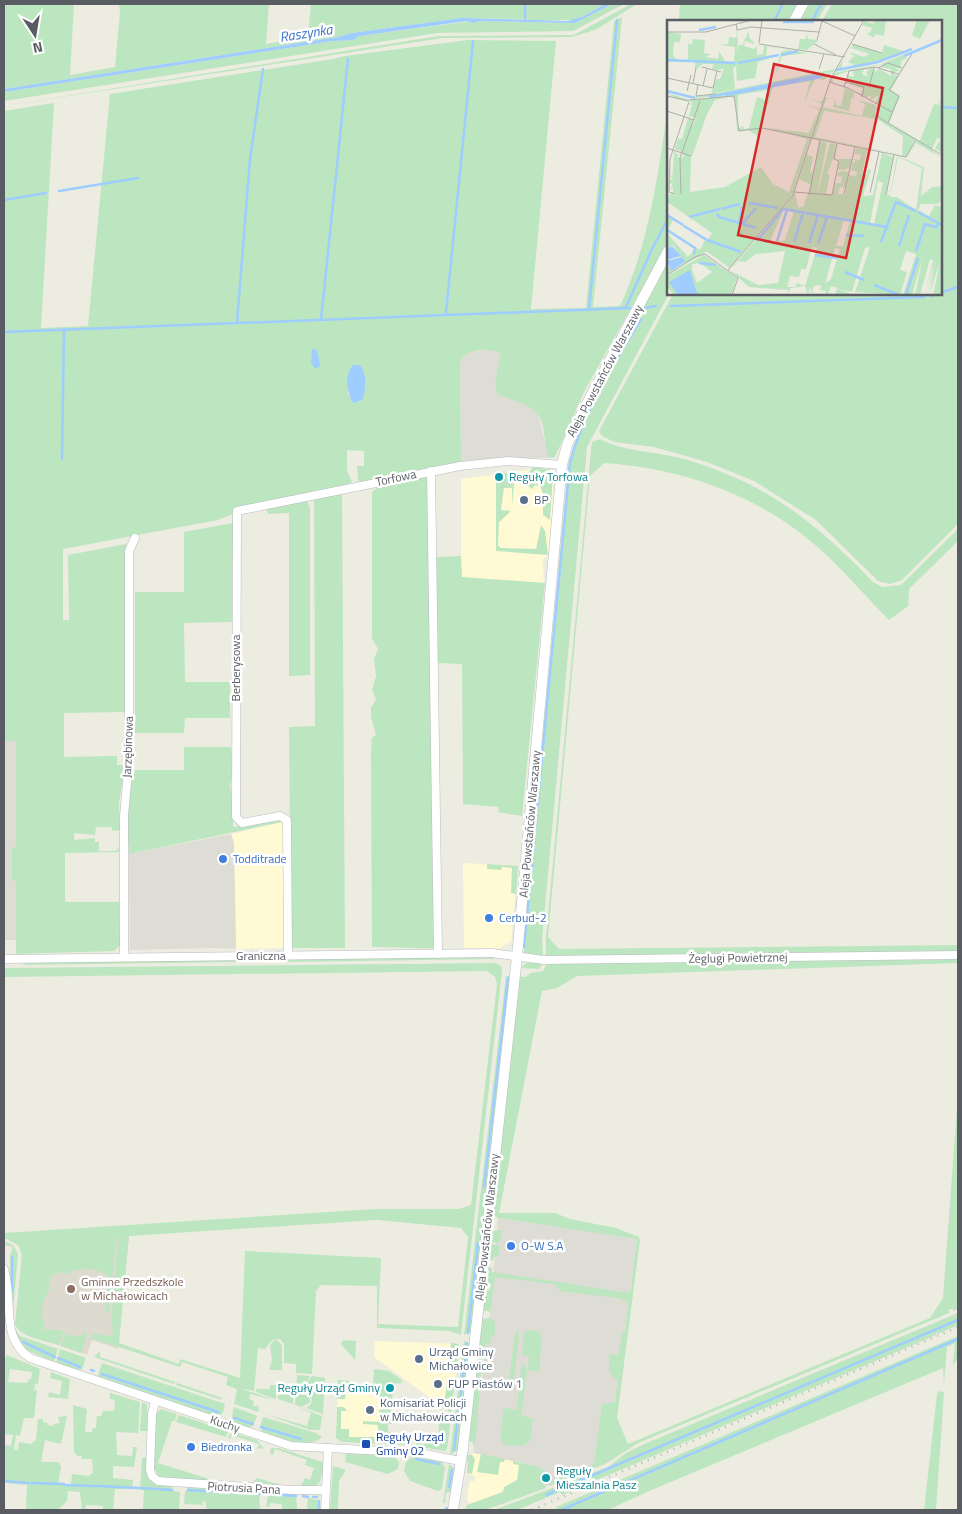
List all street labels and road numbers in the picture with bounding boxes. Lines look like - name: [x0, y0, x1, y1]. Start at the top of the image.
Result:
- street label: Aleja Powstańców Warszawy: [561, 301, 648, 440]
- street label: Torfowa: [374, 464, 418, 491]
- street label: Berberysowa: [226, 635, 245, 701]
- street label: Jarzębinowa: [117, 716, 138, 778]
- street label: Aleja Powstańców Warszawy: [514, 749, 545, 898]
- street label: Graniczna: [236, 946, 286, 965]
- street label: Żeglugi Powietrznej: [688, 947, 788, 968]
- street label: Aleja Powstańców Warszawy: [469, 1152, 504, 1301]
- street label: Kuchy: [208, 1410, 243, 1437]
- street label: Piotrusia Pana: [207, 1476, 281, 1499]

